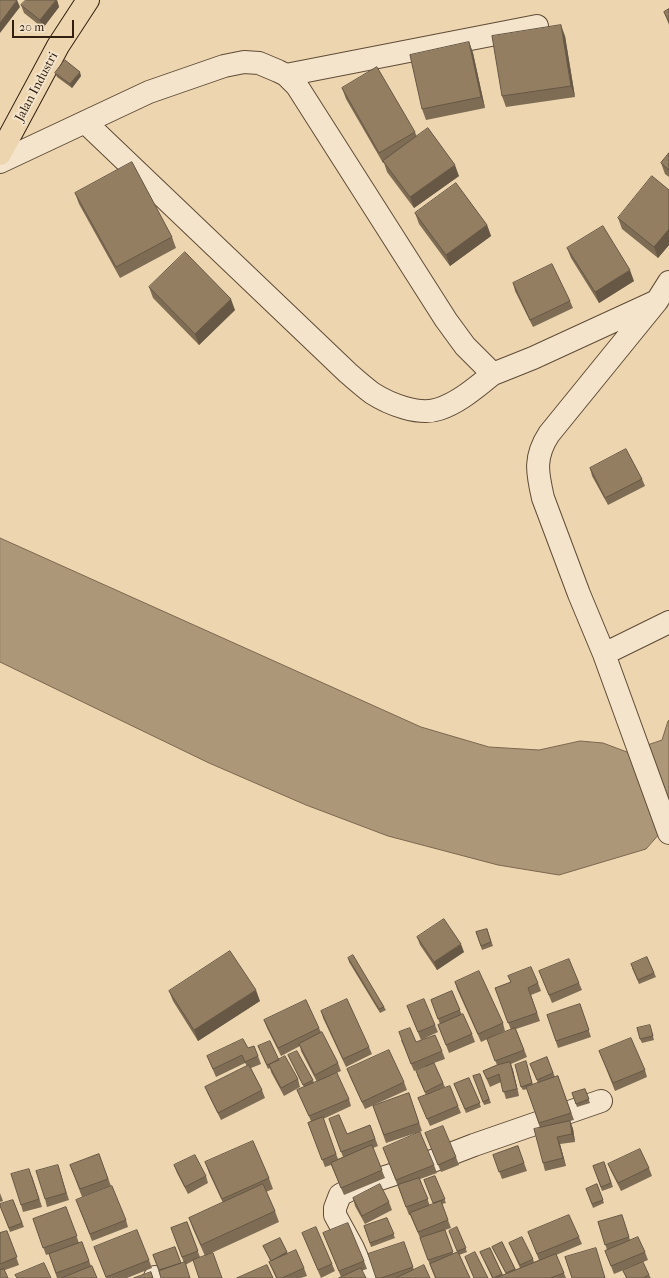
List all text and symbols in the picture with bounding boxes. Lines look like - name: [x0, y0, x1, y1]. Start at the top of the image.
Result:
- scale bar: [14, 12, 76, 38]
- text: 20 m: [19, 20, 44, 34]
- street label: Jalan Industri: [12, 50, 62, 124]

